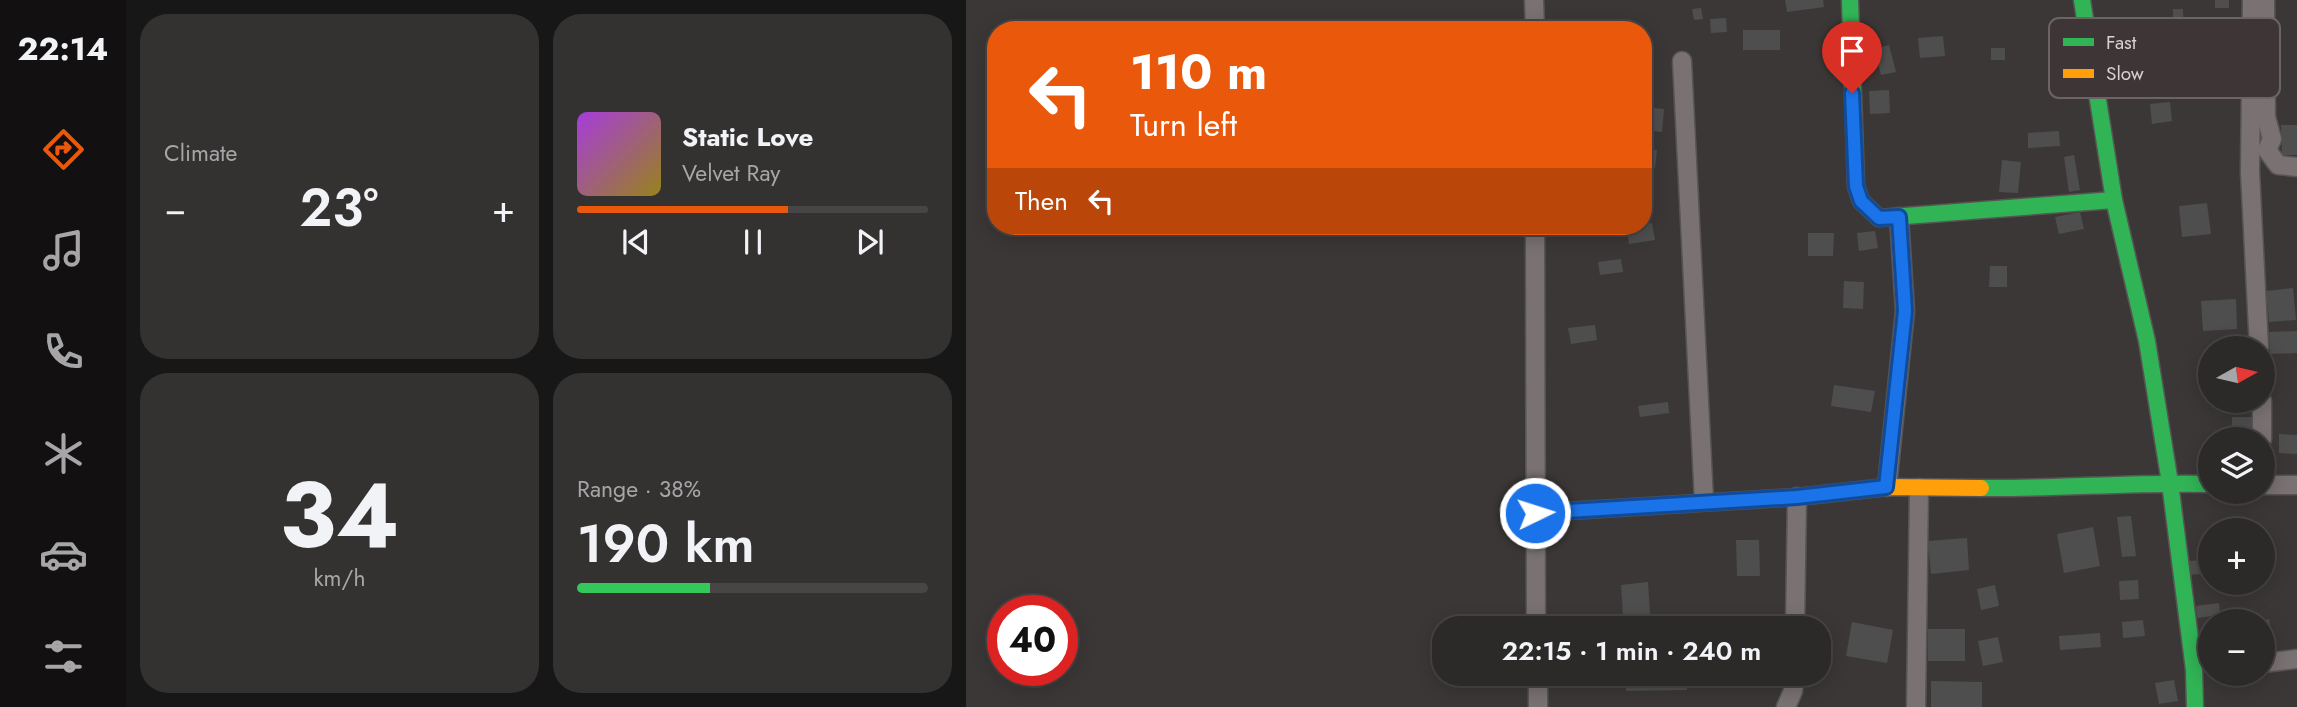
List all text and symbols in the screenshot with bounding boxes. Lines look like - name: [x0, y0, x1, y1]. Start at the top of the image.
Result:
- legend: [2049, 18, 2280, 98]
- pin: [1822, 21, 1882, 93]
- text: 22:14: [18, 26, 108, 72]
- text: Fast: [2106, 29, 2137, 56]
- icon: arrive: [1833, 32, 1871, 70]
- text: 110 m: [1130, 37, 1267, 107]
- icon: left: [1015, 49, 1106, 140]
- text: Slow: [2106, 60, 2144, 87]
- text: Turn left: [1130, 102, 1237, 148]
- text: Static Love: [682, 118, 814, 156]
- icon: directions: [39, 125, 88, 174]
- text: Climate: [164, 136, 237, 170]
- text: Velvet Ray: [682, 156, 780, 190]
- text: 23°: [300, 170, 378, 246]
- text: −: [164, 181, 186, 236]
- text: +: [492, 181, 515, 236]
- text: Then: [1015, 182, 1068, 220]
- icon: left: [1082, 182, 1120, 220]
- icon: previous: [617, 223, 655, 261]
- icon: pause: [734, 223, 772, 261]
- icon: next: [851, 223, 889, 261]
- icon: music: [39, 226, 88, 275]
- icon: phone: [39, 327, 88, 376]
- north arrow: [2198, 336, 2275, 413]
- map controls: [2198, 336, 2275, 686]
- button: layers: [2198, 427, 2275, 504]
- icon: climate: [39, 429, 88, 478]
- text: 34: [279, 450, 400, 581]
- text: Range · 38%: [577, 472, 701, 506]
- position arrow: [1498, 476, 1572, 550]
- text: 190 km: [577, 506, 755, 582]
- button: +: [2198, 518, 2275, 595]
- icon: car: [39, 530, 88, 579]
- text: km/h: [314, 561, 365, 595]
- speed limit sign: 40: [987, 595, 1078, 686]
- button: −: [2198, 609, 2275, 686]
- icon: filters: [39, 632, 88, 681]
- text: 22:15 · 1 min · 240 m: [1502, 632, 1761, 670]

